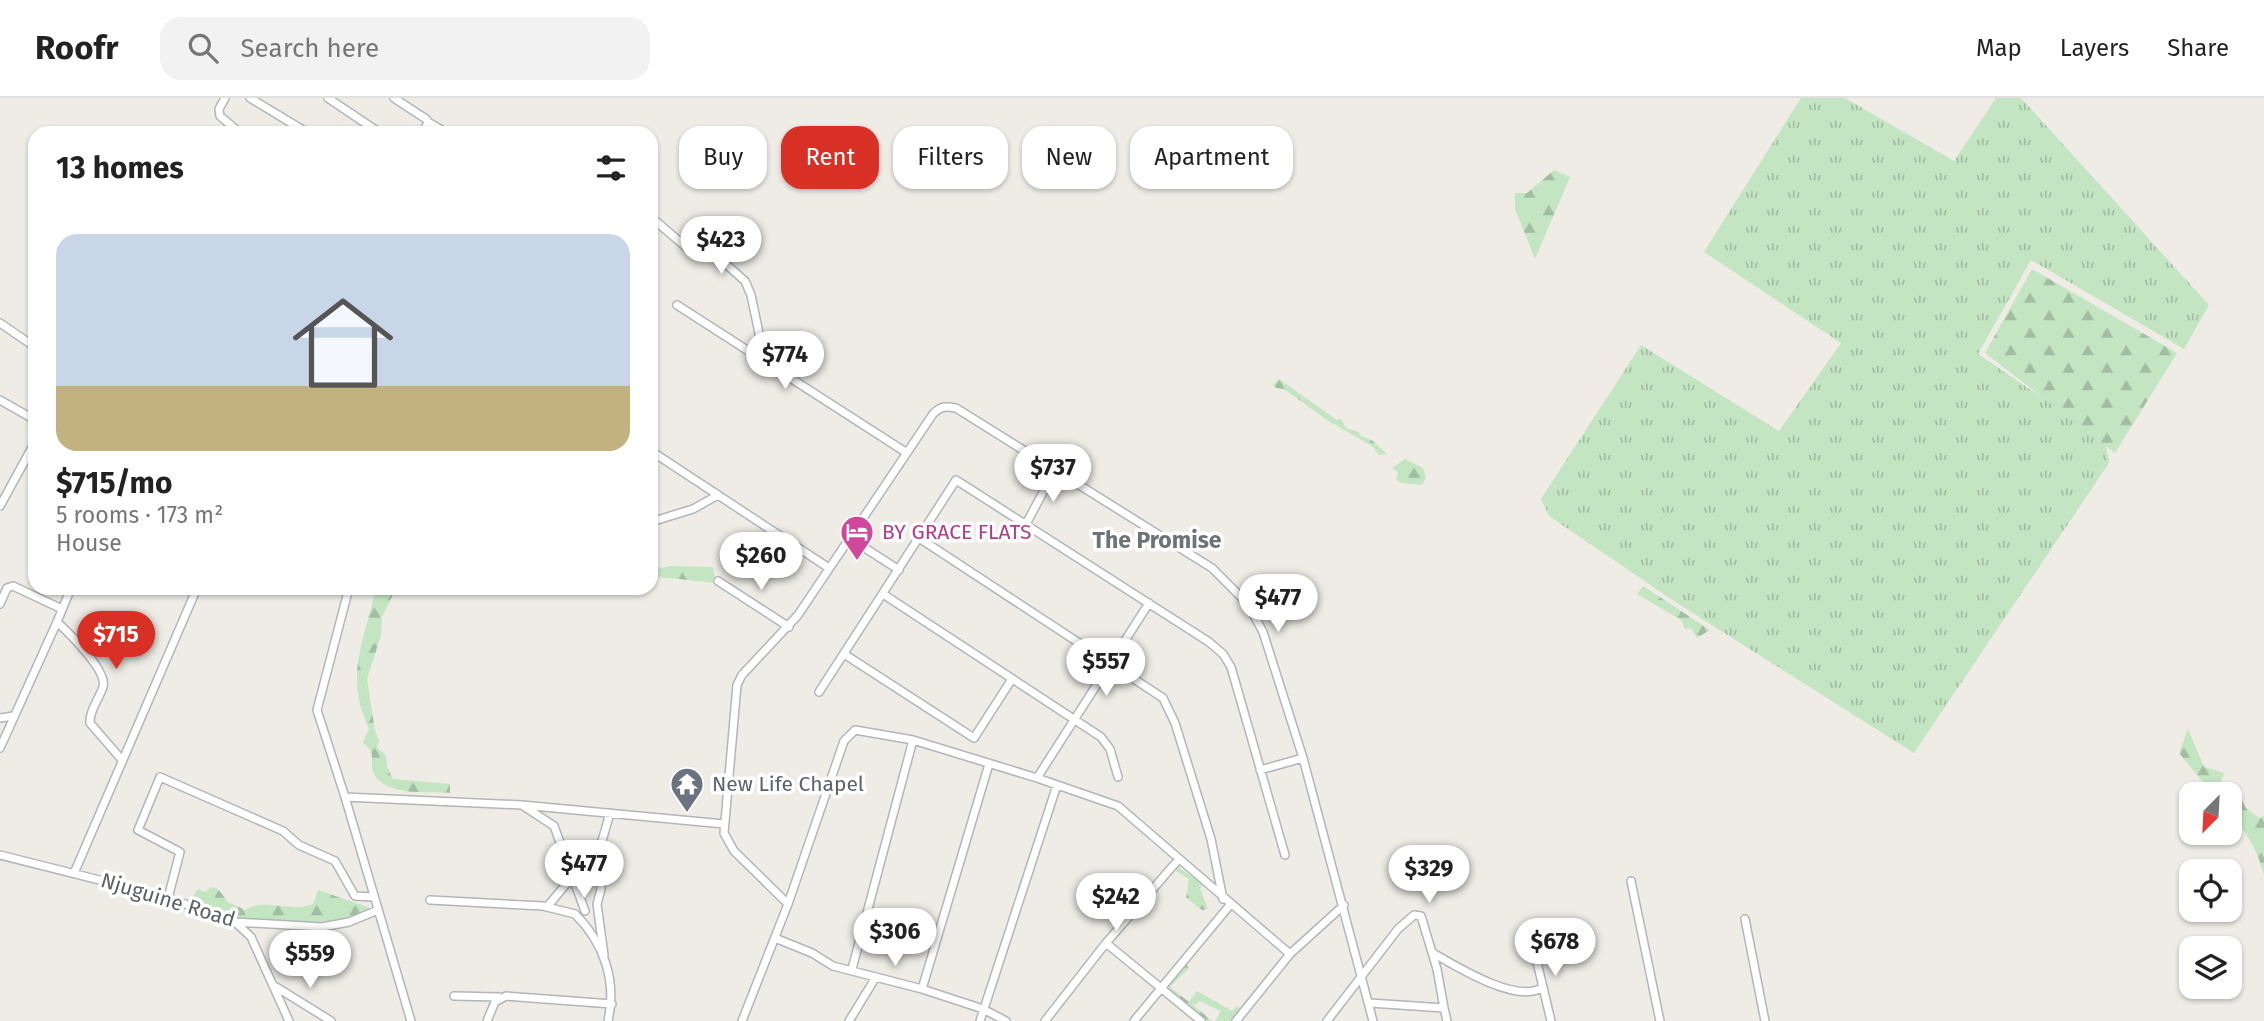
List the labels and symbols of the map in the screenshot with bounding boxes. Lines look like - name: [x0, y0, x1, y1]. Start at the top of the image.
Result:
- pin: $423: [680, 216, 762, 276]
- pin: $774: [744, 331, 826, 391]
- pin: $737: [1012, 444, 1094, 504]
- hotel icon: BY GRACE FLATS: [838, 513, 876, 562]
- place label: BY GRACE FLATS: [882, 519, 1031, 545]
- district label: The Promise: [1093, 526, 1222, 554]
- pin: $260: [720, 532, 802, 592]
- pin: $477: [1237, 574, 1319, 634]
- pin: $715: [75, 612, 157, 671]
- pin: $557: [1065, 638, 1147, 698]
- temple icon: New Life Chapel: [668, 765, 706, 814]
- place label: New Life Chapel: [712, 771, 864, 797]
- north arrow: [2179, 782, 2242, 845]
- pin: $477: [543, 840, 625, 900]
- pin: $329: [1388, 846, 1470, 905]
- street label: Njuguine Road: [98, 867, 238, 933]
- pin: $242: [1075, 874, 1157, 933]
- pin: $306: [854, 908, 936, 968]
- pin: $678: [1514, 918, 1596, 978]
- pin: $559: [269, 930, 351, 990]

